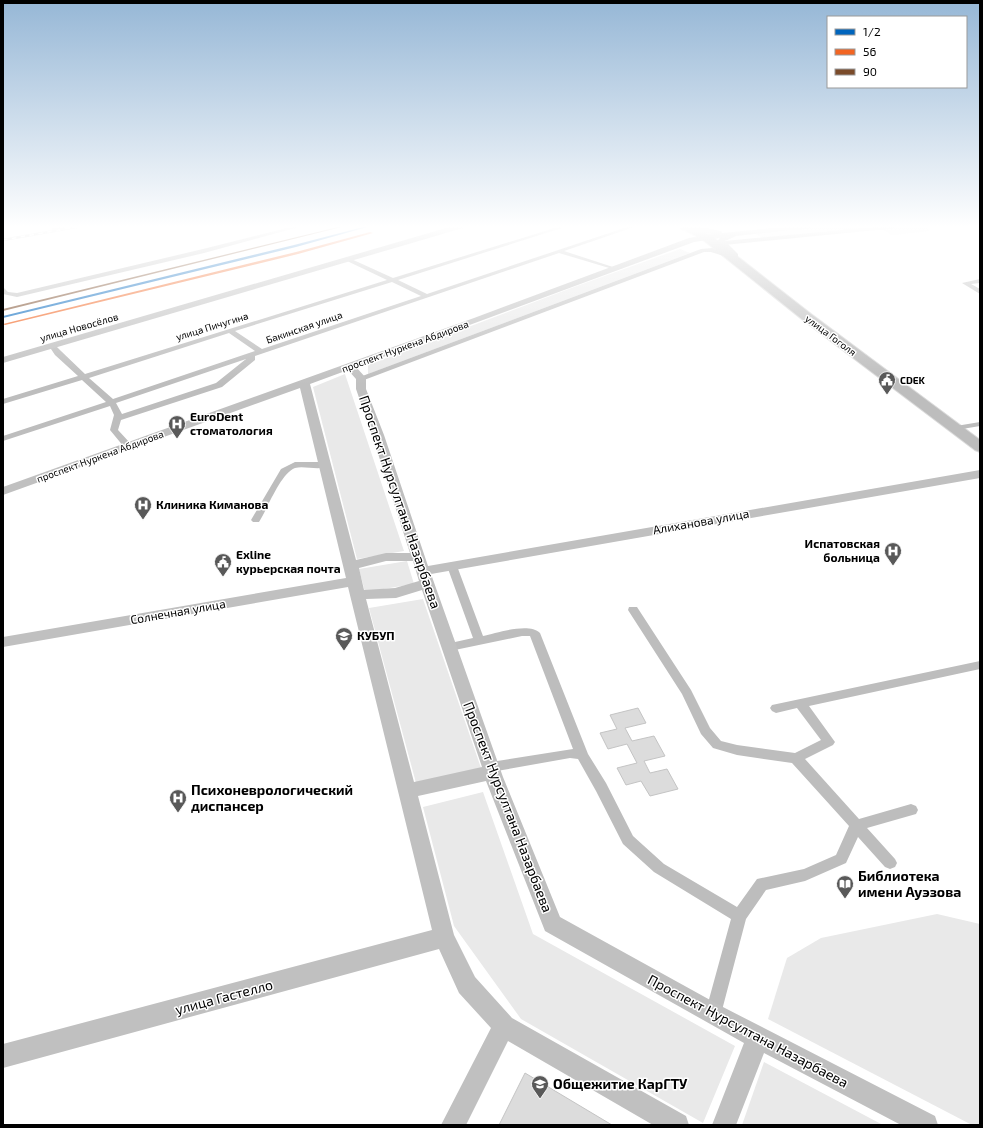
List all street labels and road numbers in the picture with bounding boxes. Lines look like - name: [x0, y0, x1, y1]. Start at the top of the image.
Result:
- street label: Бакинская улица: [264, 308, 344, 347]
- street label: улица Пичугина: [174, 309, 250, 344]
- street label: улица Новосёлов: [38, 310, 120, 345]
- street label: улица Гоголя: [803, 312, 859, 359]
- street label: проспект Нуркена Абдирова: [340, 317, 470, 376]
- street label: Проспект Нурсултана Назарбаева: [356, 393, 445, 611]
- street label: проспект Нуркена Абдирова: [35, 427, 165, 486]
- street label: Алиханова улица: [652, 506, 750, 537]
- street label: Солнечная улица: [129, 596, 227, 627]
- street label: Проспект Нурсултана Назарбаева: [460, 699, 557, 915]
- street label: Проспект Нурсултана Назарбаева: [645, 970, 851, 1091]
- street label: улица Гастелло: [173, 975, 275, 1018]

